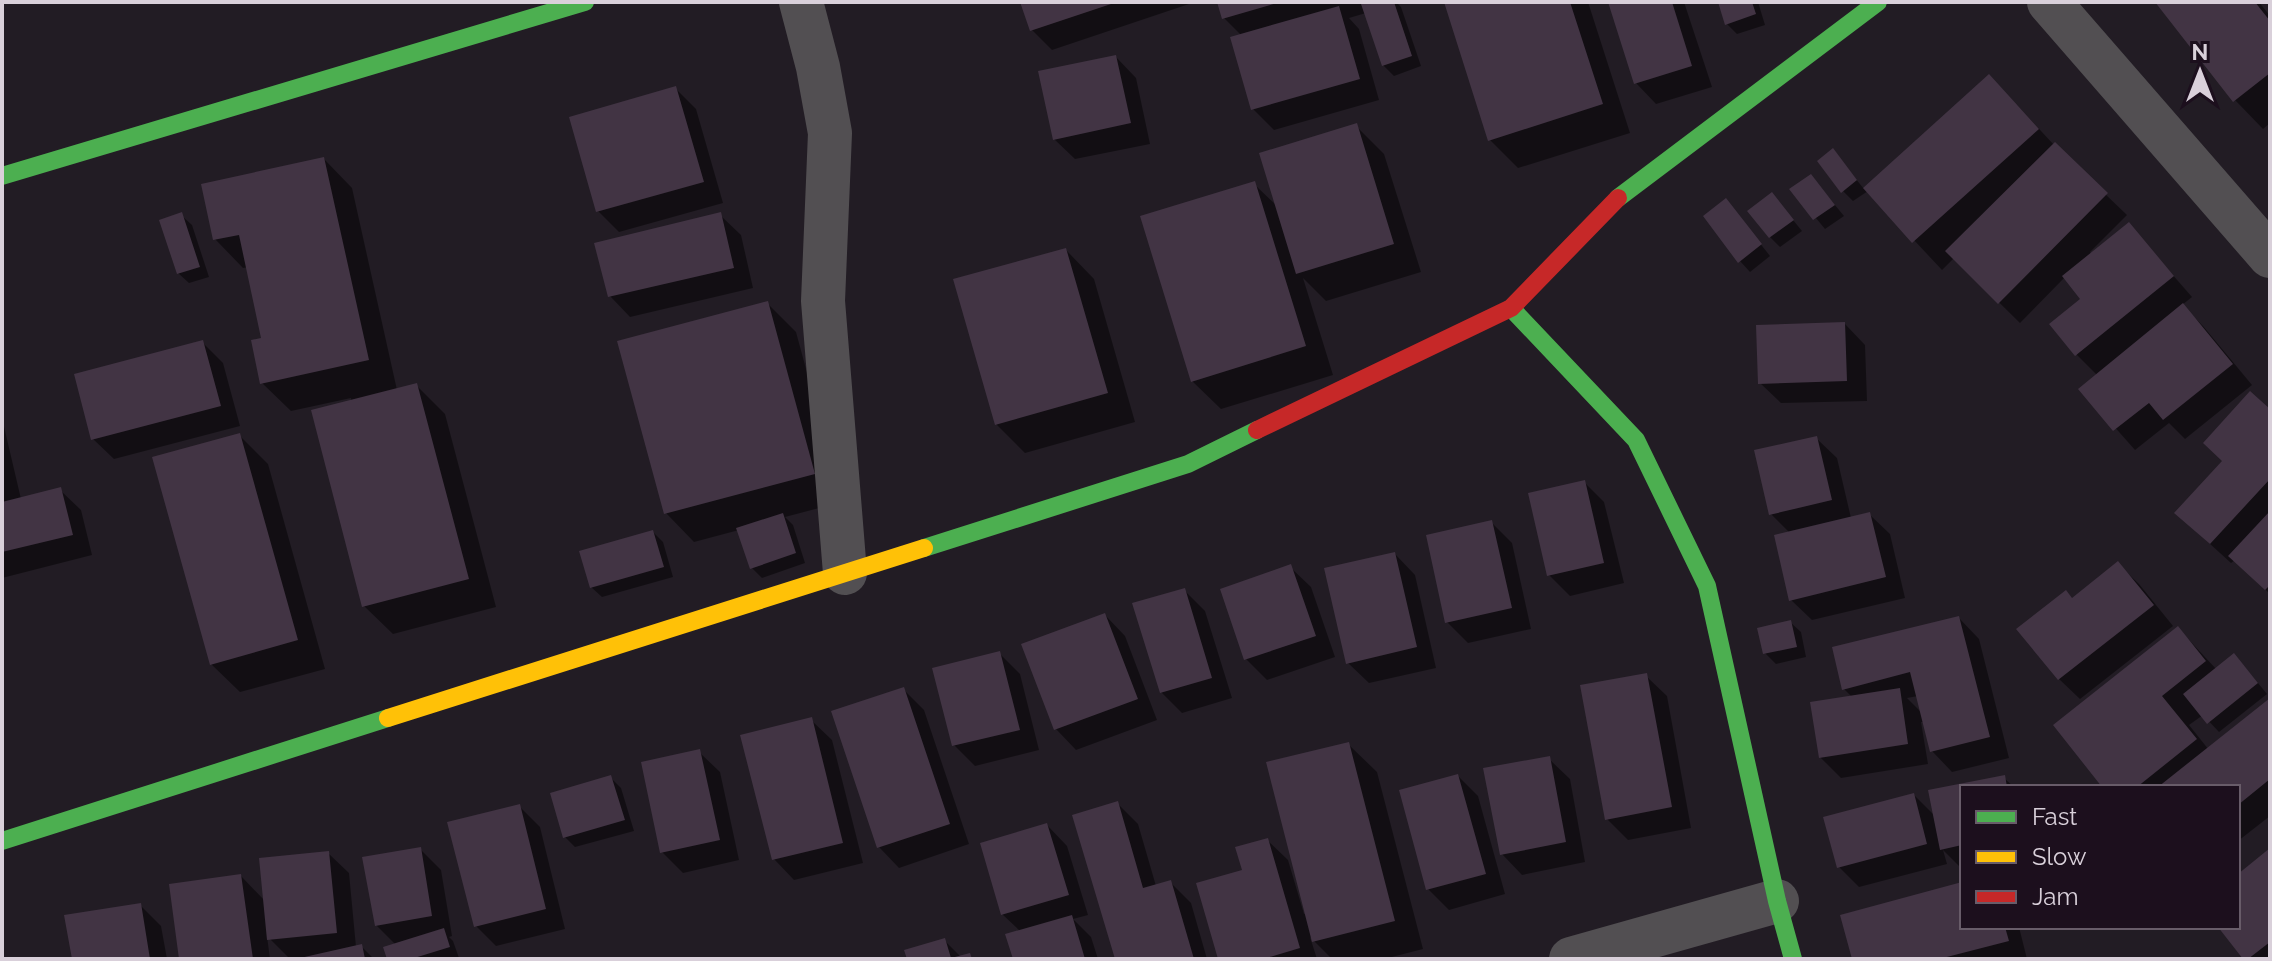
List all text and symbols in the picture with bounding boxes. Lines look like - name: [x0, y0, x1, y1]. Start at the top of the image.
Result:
- north arrow: [2160, 32, 2240, 112]
- text: N: [2192, 39, 2208, 65]
- legend: [1960, 785, 2240, 929]
- text: Fast: [2032, 802, 2077, 831]
- text: Slow: [2032, 842, 2087, 871]
- text: Jam: [2032, 882, 2078, 911]

